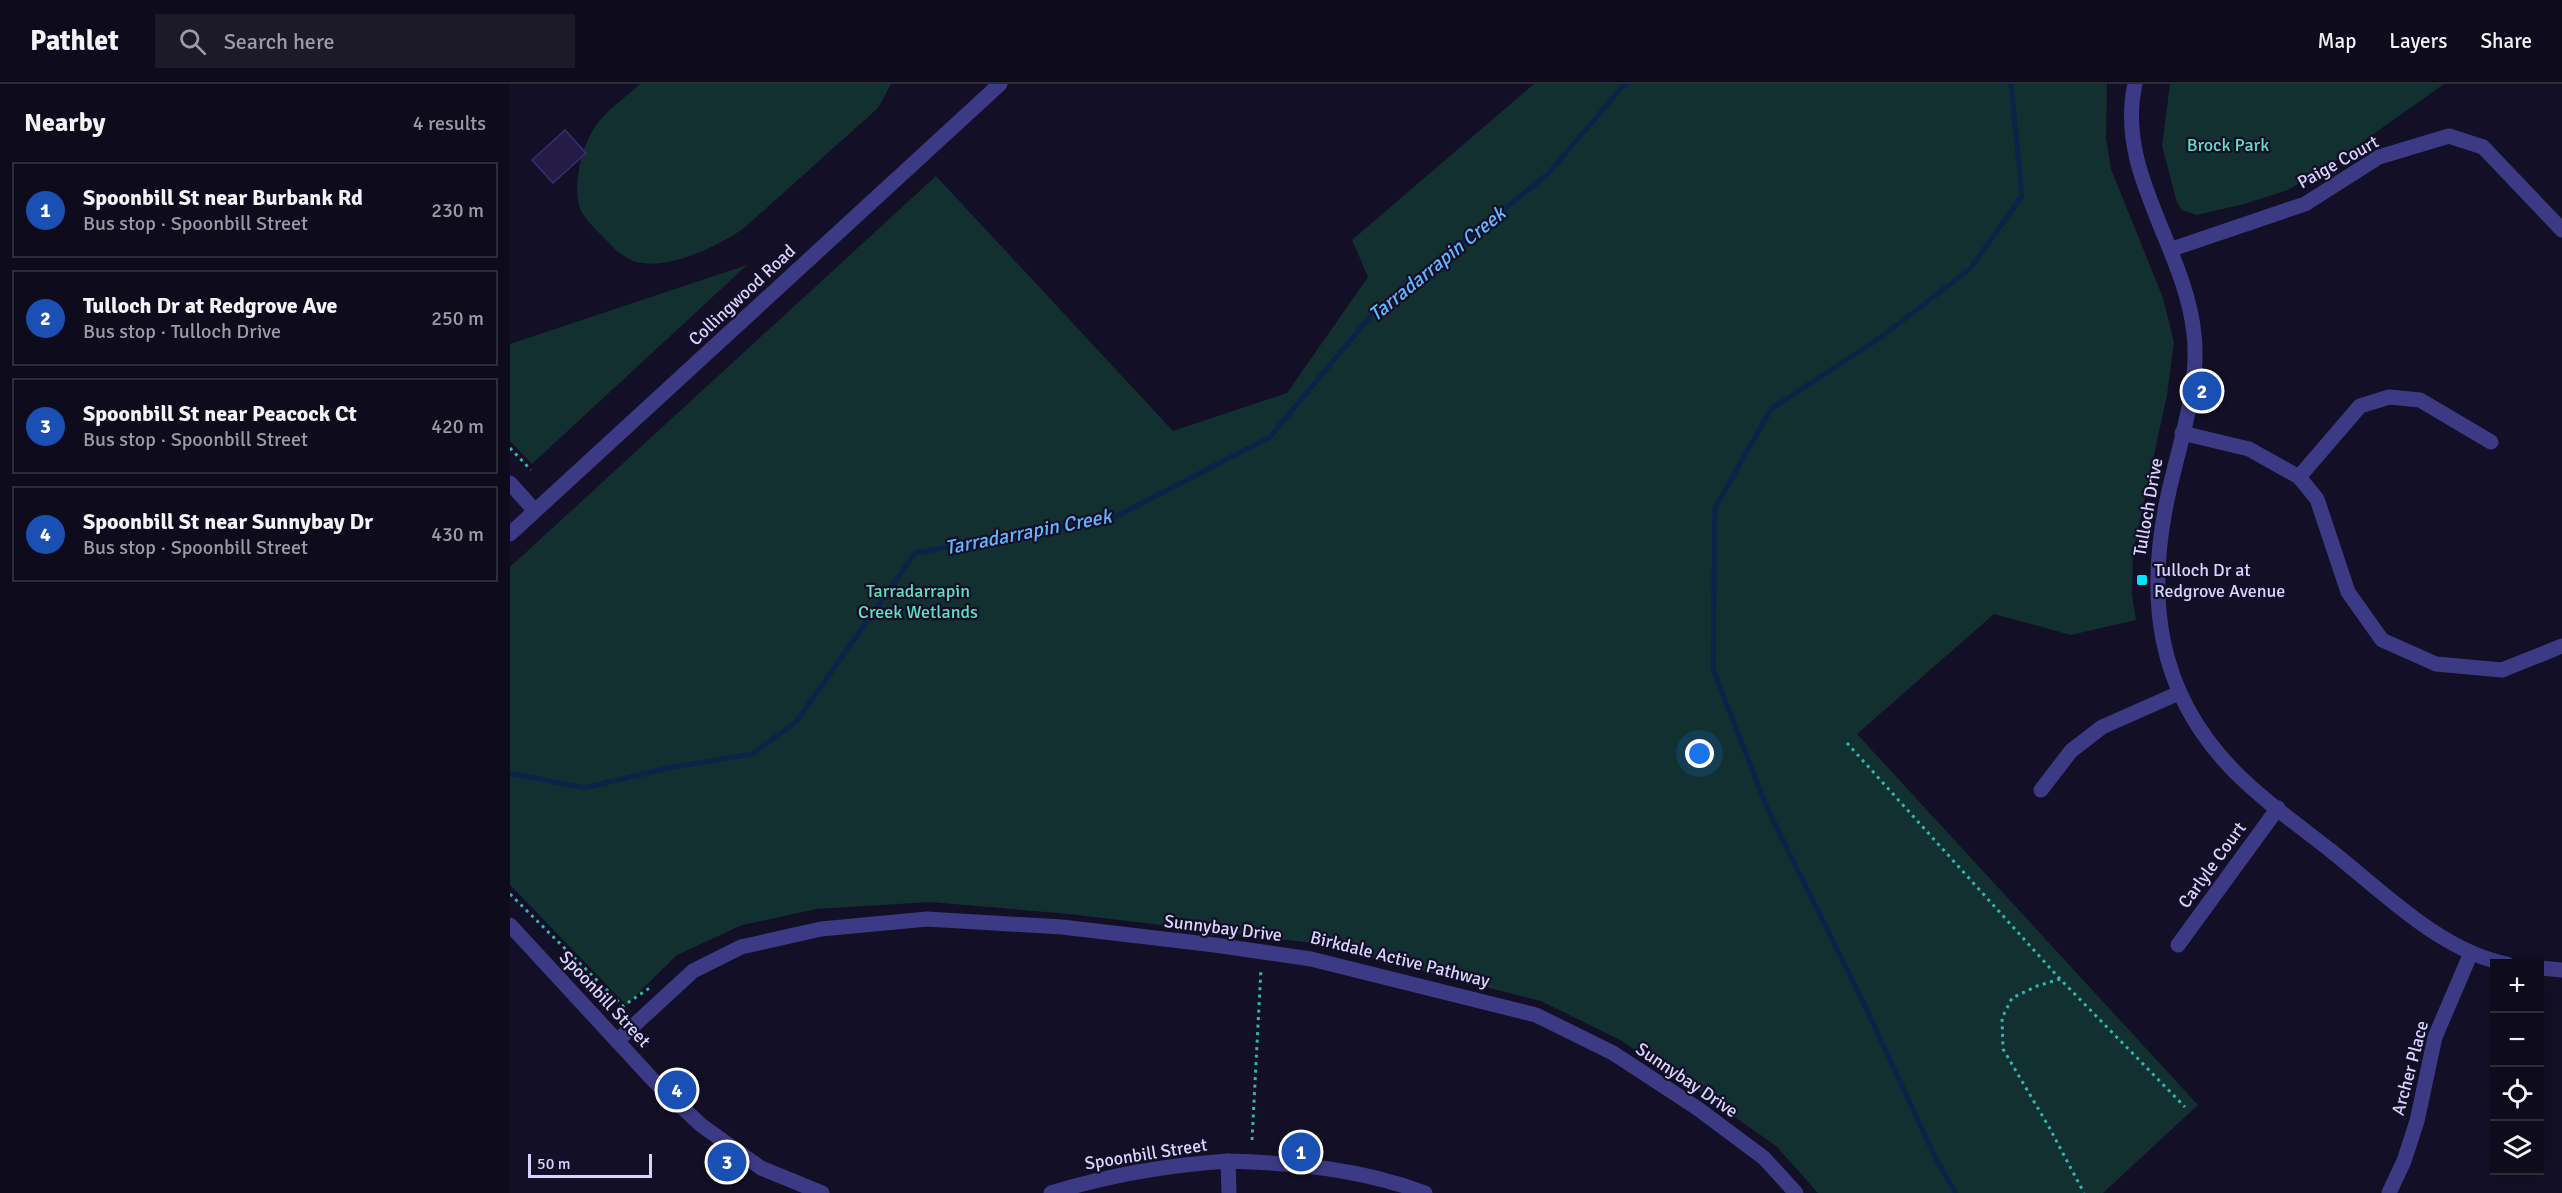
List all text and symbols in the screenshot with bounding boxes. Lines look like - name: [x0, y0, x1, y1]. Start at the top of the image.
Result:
- search box: [155, 14, 575, 68]
- text: Pathlet: [30, 24, 119, 58]
- icon: search: [176, 25, 209, 58]
- text: Search here: [224, 28, 335, 55]
- text: Map: [2318, 28, 2356, 54]
- text: Layers: [2389, 28, 2447, 54]
- text: Share: [2480, 28, 2532, 54]
- text: Nearby: [24, 107, 105, 139]
- text: 4 results: [413, 111, 486, 136]
- street label: Paige Court: [2293, 131, 2383, 193]
- park label: Brock Park: [2187, 134, 2269, 156]
- text: Spoonbill St near Burbank Rd: [83, 184, 363, 211]
- text: 1: [40, 198, 51, 223]
- text: 230 m: [431, 198, 484, 223]
- water label: Tarradarrapin Creek: [1363, 200, 1512, 327]
- text: Bus stop · Spoonbill Street: [83, 211, 308, 236]
- street label: Collingwood Road: [684, 240, 800, 350]
- text: Tulloch Dr at Redgrove Ave: [83, 292, 337, 319]
- text: 2: [40, 306, 51, 331]
- text: 250 m: [431, 306, 484, 331]
- text: Bus stop · Tulloch Drive: [83, 319, 281, 344]
- pin: 2: [2182, 368, 2222, 414]
- text: Spoonbill St near Peacock Ct: [83, 400, 357, 427]
- text: 3: [40, 414, 51, 439]
- text: 420 m: [431, 414, 484, 439]
- text: Bus stop · Spoonbill Street: [83, 427, 308, 452]
- street label: Tulloch Drive: [2129, 456, 2167, 558]
- water label: Tarradarrapin Creek: [943, 503, 1115, 560]
- text: Spoonbill St near Sunnybay Dr: [83, 508, 373, 535]
- text: 4: [40, 522, 51, 547]
- text: 430 m: [431, 522, 484, 547]
- text: Bus stop · Spoonbill Street: [83, 535, 308, 560]
- place label: Tulloch Dr at Redgrove Avenue: [2154, 559, 2285, 602]
- marker: Tulloch Dr at Redgrove Avenue: [2135, 573, 2149, 587]
- park label: Tarradarrapin Creek Wetlands: [858, 580, 978, 623]
- your location: [1685, 739, 1714, 768]
- street label: Carlyle Court: [2173, 818, 2251, 912]
- street label: Sunnybay Drive: [1163, 910, 1283, 946]
- street label: Birkdale Active Pathway: [1308, 926, 1493, 992]
- street label: Spoonbill Street: [555, 946, 655, 1052]
- map controls: [2490, 959, 2544, 1175]
- button: +: [2490, 959, 2544, 1013]
- button: −: [2490, 1013, 2544, 1067]
- street label: Archer Place: [2387, 1018, 2433, 1118]
- street label: Sunnybay Drive: [1632, 1038, 1742, 1122]
- button: locate: [2490, 1067, 2544, 1121]
- pin: 4: [658, 1068, 696, 1112]
- button: layers: [2490, 1121, 2544, 1175]
- pin: 1: [1282, 1130, 1320, 1174]
- street label: Spoonbill Street: [1083, 1133, 1209, 1175]
- pin: 3: [708, 1140, 746, 1184]
- scale bar: [528, 1151, 652, 1178]
- text: 50 m: [537, 1154, 571, 1174]

